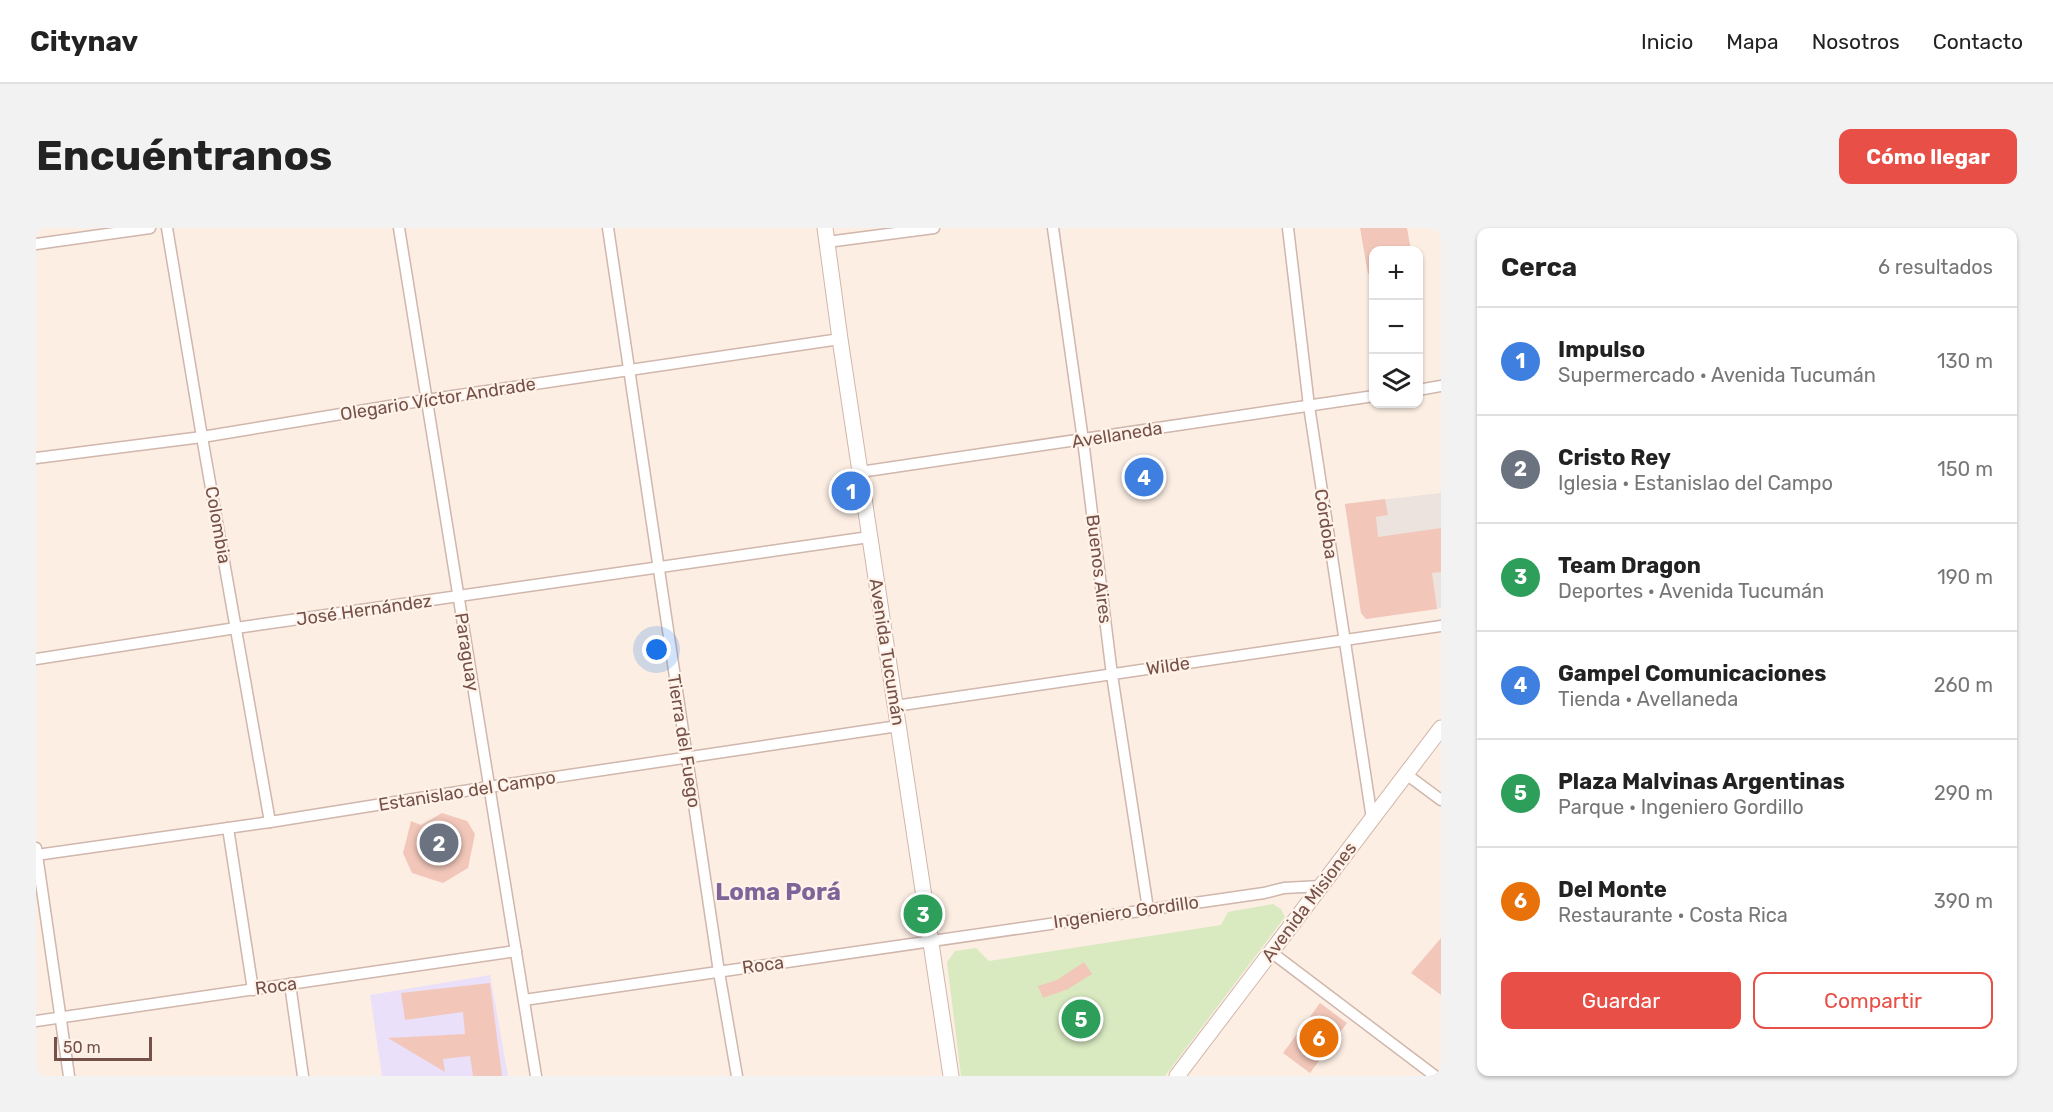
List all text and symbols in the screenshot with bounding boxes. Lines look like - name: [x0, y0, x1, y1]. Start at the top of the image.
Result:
- text: Citynav: [30, 25, 138, 58]
- text: Inicio: [1641, 29, 1693, 54]
- text: Mapa: [1726, 29, 1779, 54]
- text: Nosotros: [1812, 29, 1900, 54]
- text: Contacto: [1933, 29, 2023, 54]
- button: Cómo llegar: [1839, 129, 2017, 184]
- text: Encuéntranos: [36, 131, 332, 181]
- map controls: [1369, 246, 1423, 408]
- button: +: [1369, 246, 1423, 300]
- text: Cerca: [1501, 252, 1577, 283]
- text: 6 resultados: [1878, 255, 1993, 279]
- button: −: [1369, 300, 1423, 354]
- text: Impulso: [1558, 336, 1645, 363]
- text: 1: [1516, 349, 1525, 373]
- text: 130 m: [1937, 349, 1993, 373]
- button: layers: [1369, 354, 1423, 408]
- text: Supermercado · Avenida Tucumán: [1558, 363, 1876, 387]
- street label: Olegario Víctor Andrade: [339, 373, 537, 425]
- street label: Avellaneda: [1070, 417, 1164, 453]
- text: Cristo Rey: [1558, 444, 1671, 471]
- pin: 4: [1124, 454, 1164, 500]
- text: 2: [1514, 457, 1527, 481]
- text: 150 m: [1937, 457, 1993, 481]
- pin: 1: [832, 468, 870, 514]
- text: Iglesia · Estanislao del Campo: [1558, 471, 1833, 495]
- street label: Colombia: [200, 485, 236, 565]
- street label: Córdoba: [1310, 487, 1342, 561]
- street label: Buenos Aires: [1081, 513, 1117, 625]
- text: Team Dragon: [1558, 552, 1701, 579]
- text: 3: [1514, 565, 1527, 589]
- text: 190 m: [1937, 565, 1993, 589]
- street label: Avenida Tucumán: [865, 577, 909, 727]
- text: Deportes · Avenida Tucumán: [1558, 579, 1824, 603]
- street label: José Hernández: [295, 590, 433, 630]
- street label: Paraguay: [450, 611, 484, 693]
- your location: [642, 635, 671, 664]
- street label: Wilde: [1145, 652, 1191, 680]
- text: Gampel Comunicaciones: [1558, 660, 1827, 687]
- street label: Tierra del Fuego: [663, 673, 705, 809]
- text: 4: [1514, 673, 1527, 697]
- text: 260 m: [1934, 673, 1993, 697]
- text: Tienda · Avellaneda: [1558, 687, 1738, 711]
- street label: Estanislao del Campo: [377, 766, 557, 816]
- text: Plaza Malvinas Argentinas: [1558, 768, 1845, 795]
- text: 5: [1514, 781, 1527, 805]
- text: 290 m: [1934, 781, 1993, 805]
- text: Parque · Ingeniero Gordillo: [1558, 795, 1804, 819]
- pin: 2: [420, 820, 458, 866]
- street label: Avenida Misiones: [1257, 838, 1361, 966]
- text: Del Monte: [1558, 876, 1667, 903]
- district label: Loma Porá: [715, 878, 841, 906]
- text: 6: [1514, 889, 1527, 913]
- text: 390 m: [1934, 889, 1993, 913]
- street label: Ingeniero Gordillo: [1052, 891, 1200, 933]
- pin: 3: [904, 892, 942, 936]
- text: Restaurante · Costa Rica: [1558, 903, 1788, 927]
- street label: Roca: [741, 951, 785, 979]
- street label: Roca: [254, 972, 298, 1000]
- button: Guardar: [1501, 972, 1741, 1029]
- button: Compartir: [1753, 972, 1993, 1029]
- pin: 5: [1062, 996, 1100, 1042]
- pin: 6: [1300, 1016, 1338, 1060]
- scale bar: [54, 1034, 152, 1062]
- text: 50 m: [63, 1038, 101, 1057]

